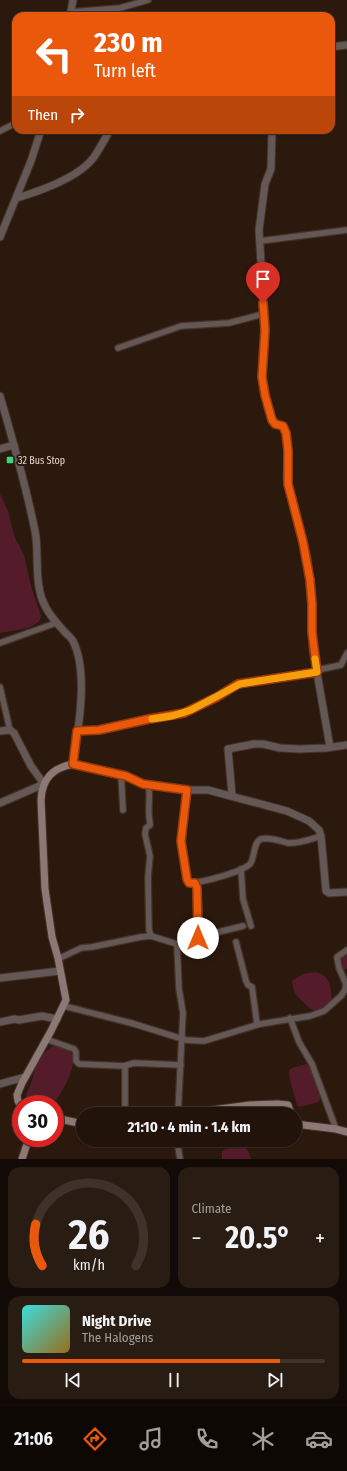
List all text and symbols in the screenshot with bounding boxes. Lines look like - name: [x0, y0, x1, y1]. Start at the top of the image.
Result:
- text: 230 m: [94, 26, 163, 59]
- icon: left: [28, 28, 80, 80]
- text: Turn left: [94, 60, 156, 82]
- icon: right: [66, 104, 88, 126]
- text: Then: [28, 106, 58, 124]
- pin: [246, 262, 280, 303]
- icon: arrive: [252, 268, 274, 290]
- marker: 32 Bus Stop: [5, 455, 15, 465]
- place label: 32 Bus Stop: [18, 455, 65, 467]
- position arrow: [177, 917, 219, 959]
- speed limit sign: 30: [12, 1095, 64, 1147]
- text: 21:10 · 4 min · 1.4 km: [127, 1118, 251, 1136]
- text: Climate: [192, 1201, 232, 1216]
- text: 26: [67, 1209, 109, 1259]
- text: 20.5°: [225, 1220, 291, 1256]
- text: −: [192, 1225, 201, 1252]
- text: +: [315, 1225, 325, 1252]
- text: km/h: [73, 1256, 105, 1273]
- text: Night Drive: [82, 1312, 151, 1330]
- text: The Halogens: [82, 1330, 153, 1345]
- icon: previous: [62, 1369, 84, 1391]
- icon: pause: [163, 1369, 185, 1391]
- icon: next: [264, 1369, 286, 1391]
- icon: directions: [81, 1425, 109, 1453]
- icon: music: [137, 1425, 165, 1453]
- icon: phone: [193, 1425, 221, 1453]
- icon: climate: [249, 1425, 277, 1453]
- icon: car: [305, 1425, 333, 1453]
- text: 21:06: [14, 1428, 53, 1450]

